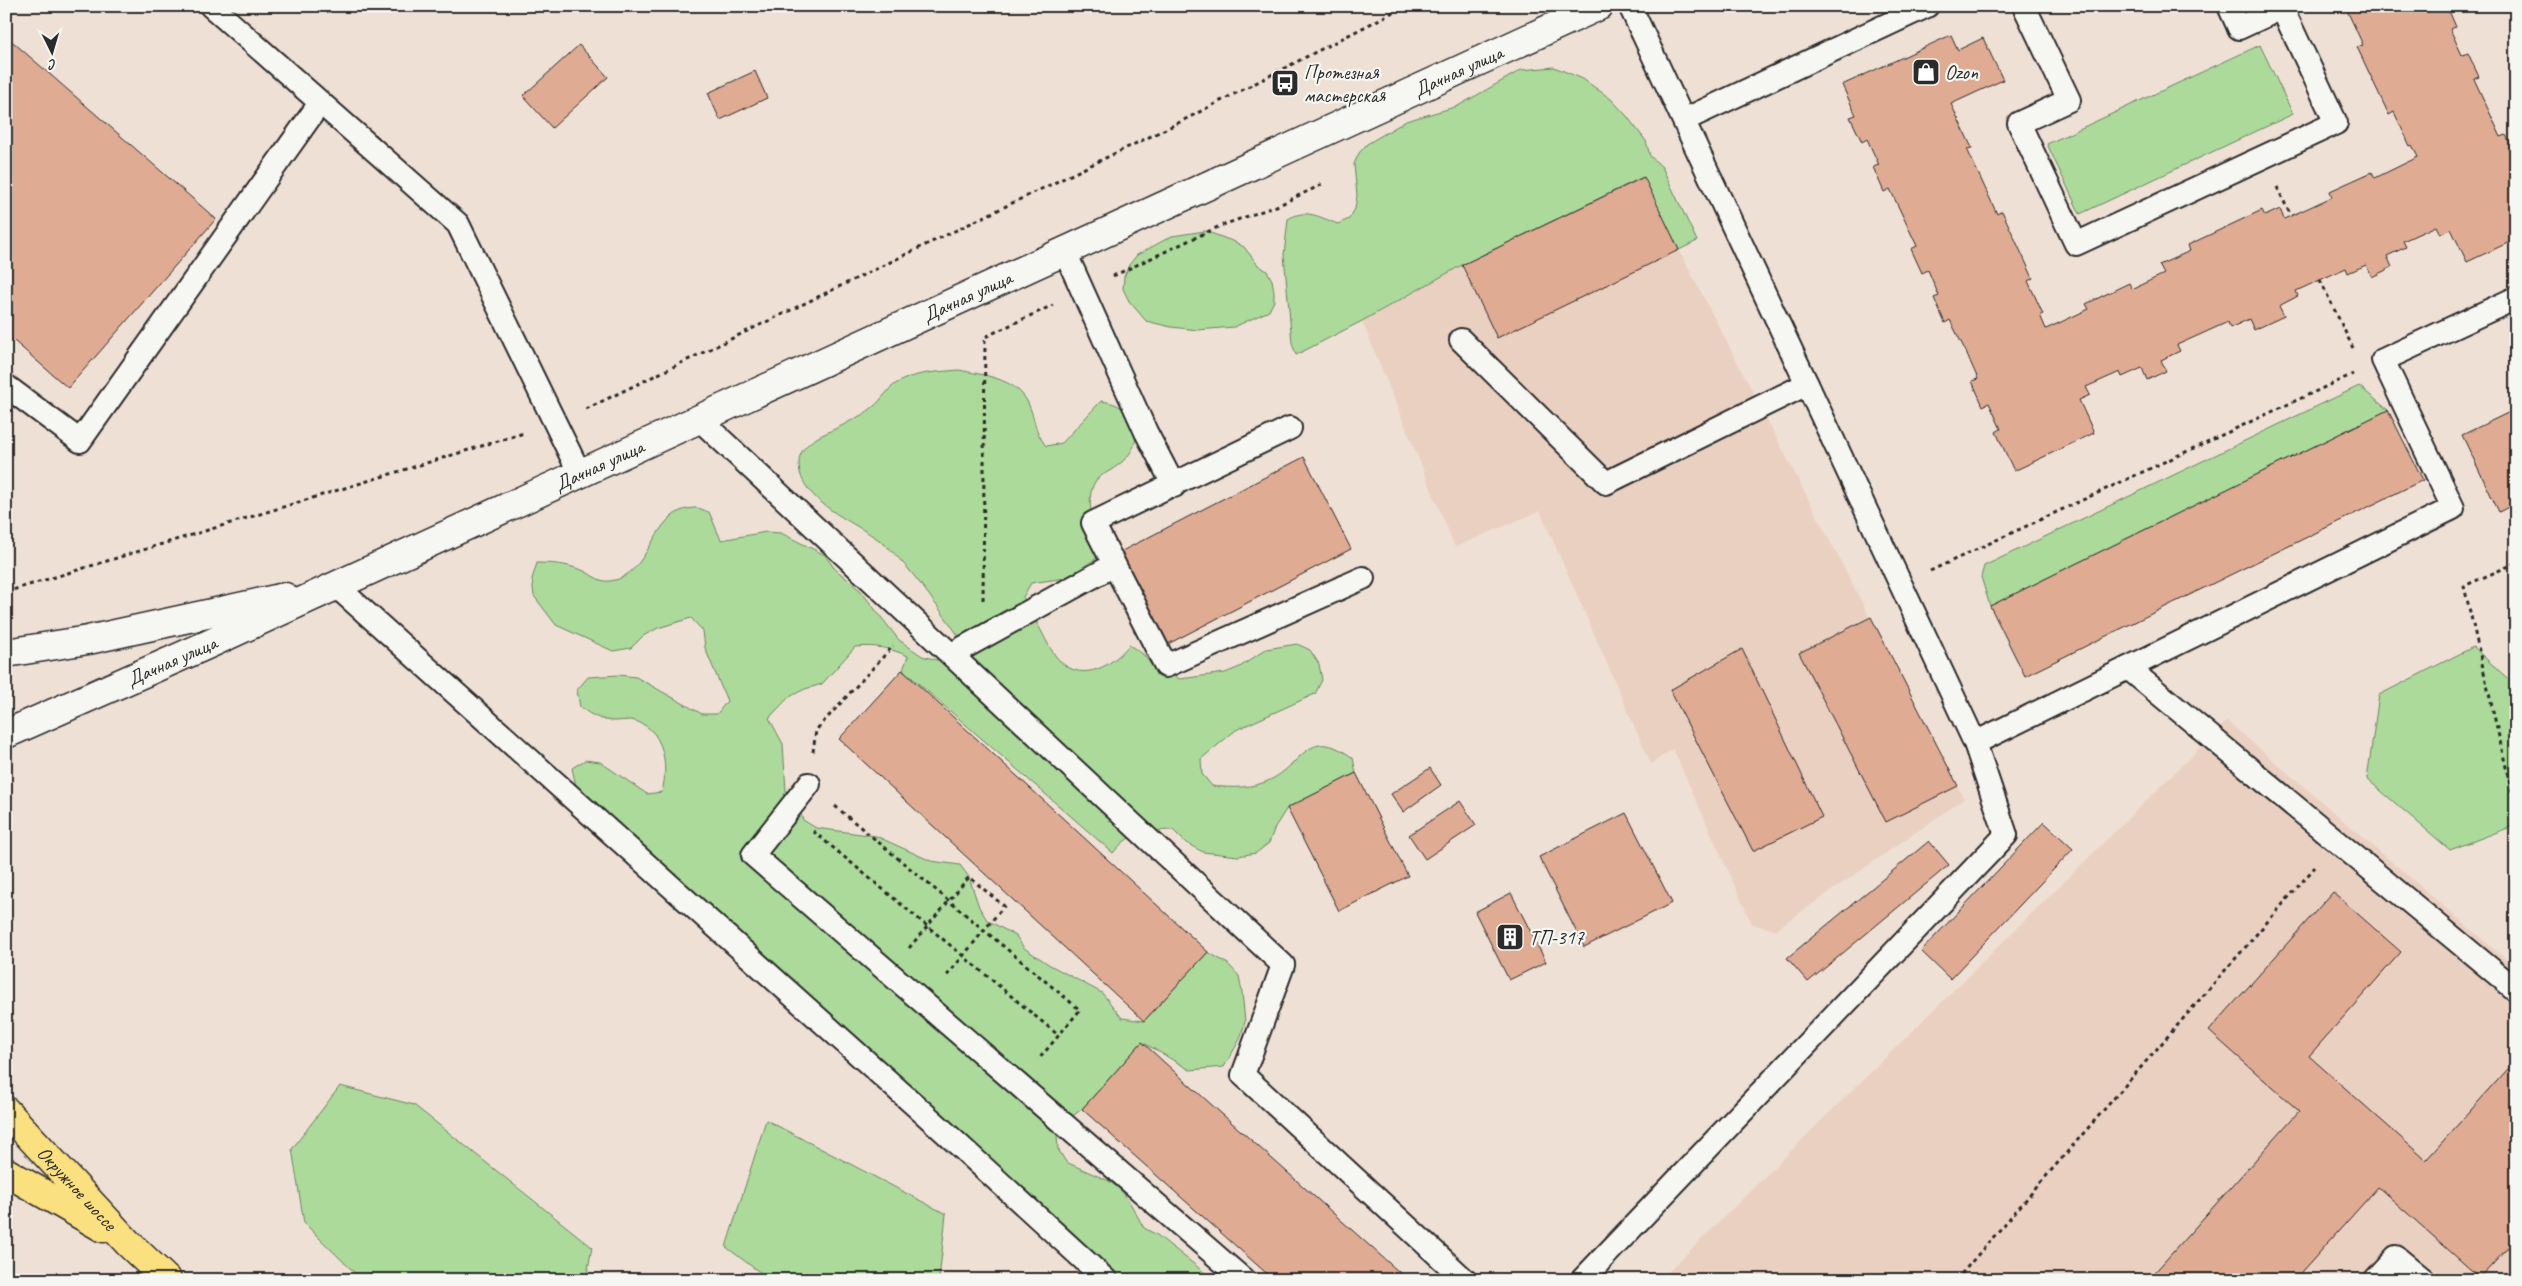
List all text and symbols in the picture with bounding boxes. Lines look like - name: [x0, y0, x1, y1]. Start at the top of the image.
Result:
- north arrow: [28, 28, 78, 78]
- street label: Дачная улица: [1409, 39, 1508, 102]
- text: С: [47, 56, 57, 73]
- shop icon: Ozon: [1911, 57, 1941, 87]
- place label: Протезная мастерская: [1304, 60, 1386, 108]
- place label: Ozon: [1945, 60, 1979, 85]
- bus stop icon: Протезная мастерская: [1270, 68, 1300, 98]
- street label: Дачная улица: [918, 264, 1017, 327]
- street label: Дачная улица: [550, 433, 649, 496]
- street label: Дачная улица: [123, 629, 222, 691]
- building icon: ТП-317: [1495, 922, 1525, 952]
- place label: ТП-317: [1529, 925, 1585, 950]
- street label: Окружное шоссе: [32, 1141, 124, 1237]

